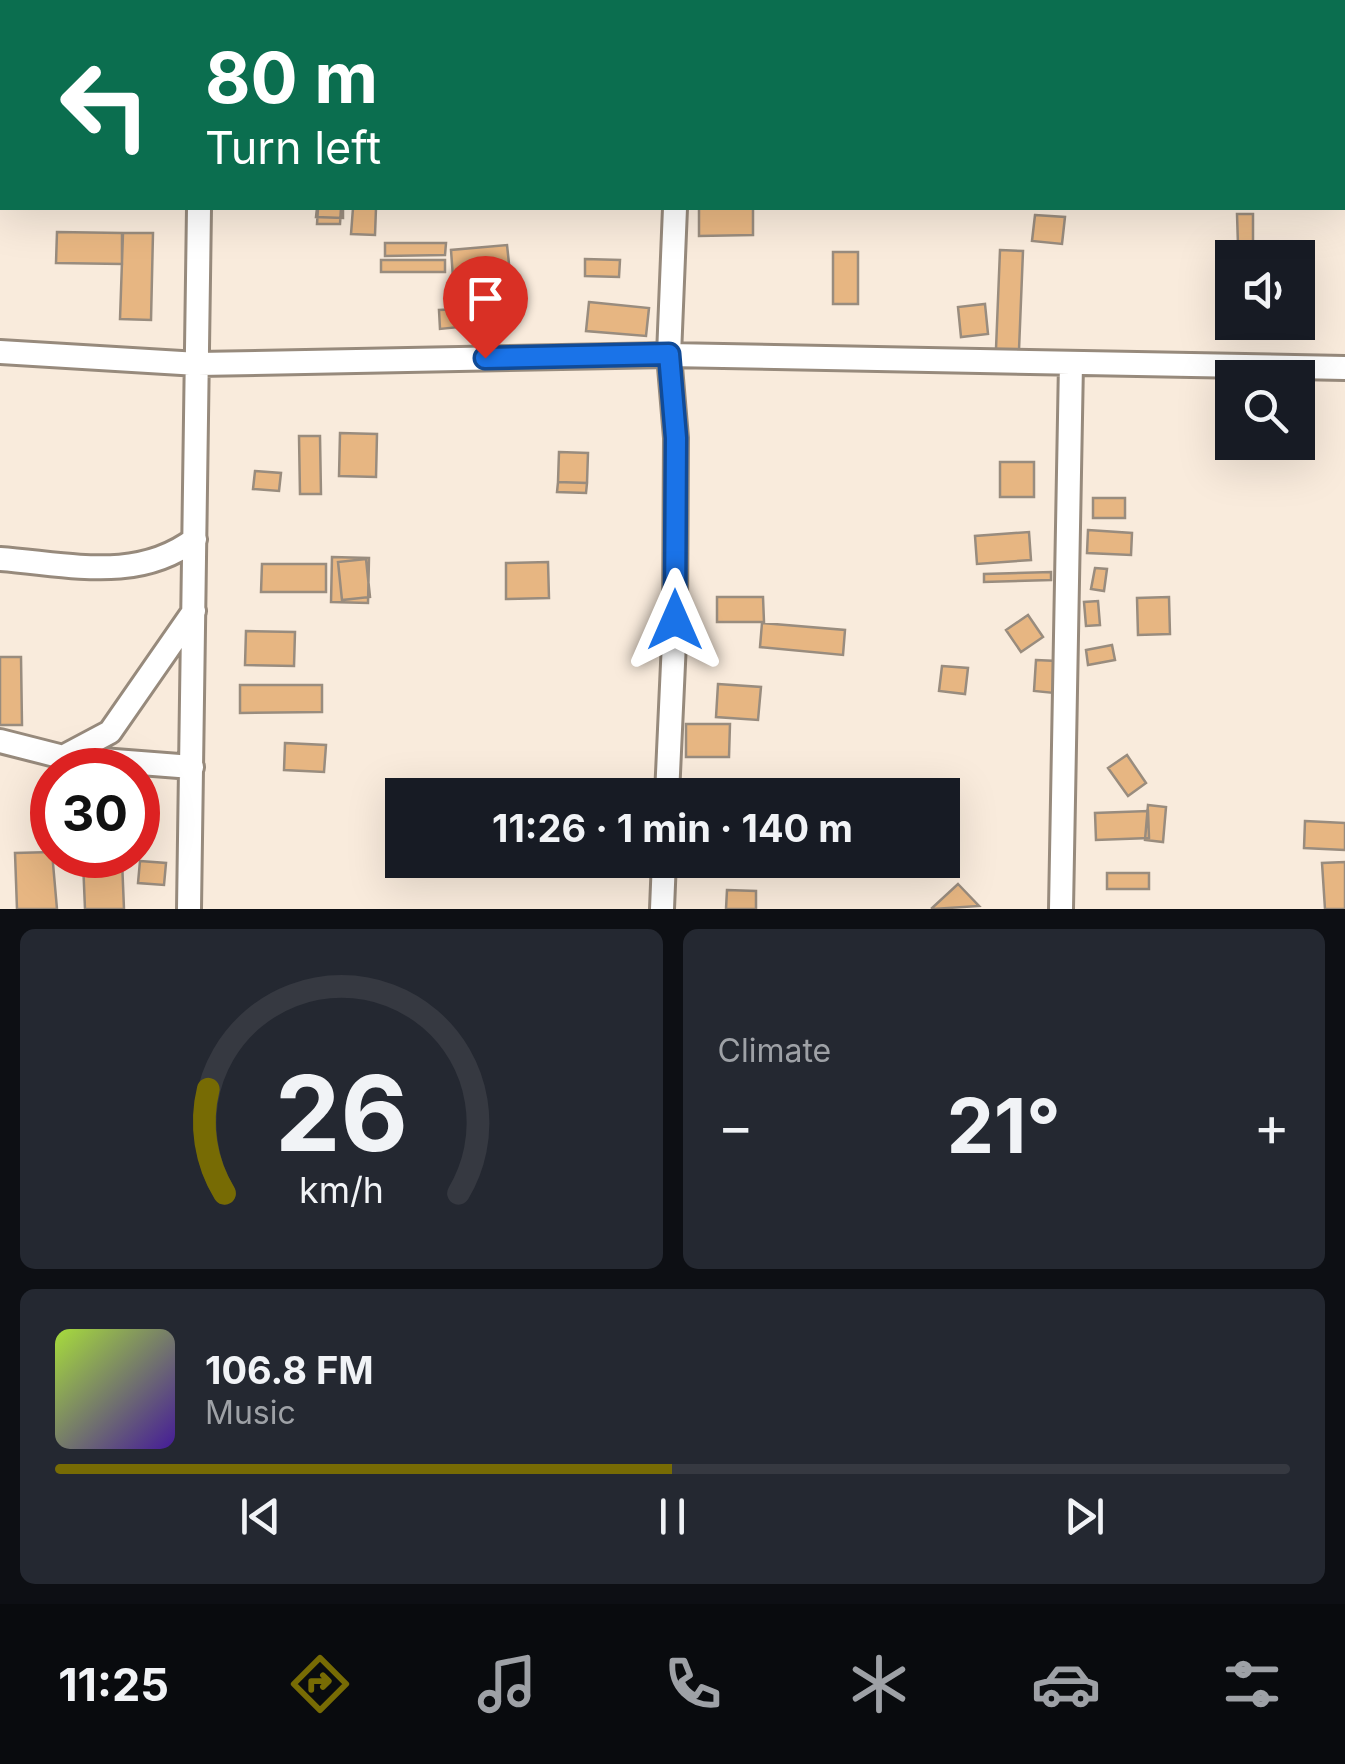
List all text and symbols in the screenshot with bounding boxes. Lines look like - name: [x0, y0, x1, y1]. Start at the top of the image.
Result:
- text: 80 m: [205, 35, 378, 120]
- icon: left: [40, 40, 170, 170]
- text: Turn left: [205, 120, 381, 175]
- map controls: [1215, 240, 1315, 460]
- button: sound: [1215, 240, 1315, 340]
- pin: [443, 256, 528, 359]
- icon: arrive: [458, 271, 513, 326]
- button: search: [1215, 360, 1315, 460]
- position arrow: [623, 568, 727, 672]
- speed limit sign: 30: [30, 748, 160, 878]
- text: 11:26 · 1 min · 140 m: [492, 805, 853, 851]
- text: Climate: [718, 1031, 831, 1070]
- text: 26: [275, 1050, 408, 1176]
- text: 21°: [947, 1080, 1061, 1171]
- text: −: [718, 1093, 754, 1159]
- text: +: [1254, 1093, 1290, 1159]
- text: km/h: [299, 1168, 384, 1212]
- text: 106.8 FM: [205, 1347, 374, 1393]
- text: Music: [205, 1393, 296, 1432]
- icon: previous: [233, 1489, 288, 1544]
- icon: pause: [645, 1489, 700, 1544]
- icon: next: [1057, 1489, 1112, 1544]
- icon: directions: [285, 1649, 355, 1719]
- icon: music: [472, 1649, 542, 1719]
- icon: phone: [658, 1649, 728, 1719]
- icon: climate: [844, 1649, 914, 1719]
- icon: car: [1031, 1649, 1101, 1719]
- icon: filters: [1217, 1649, 1287, 1719]
- text: 11:25: [58, 1657, 169, 1712]

